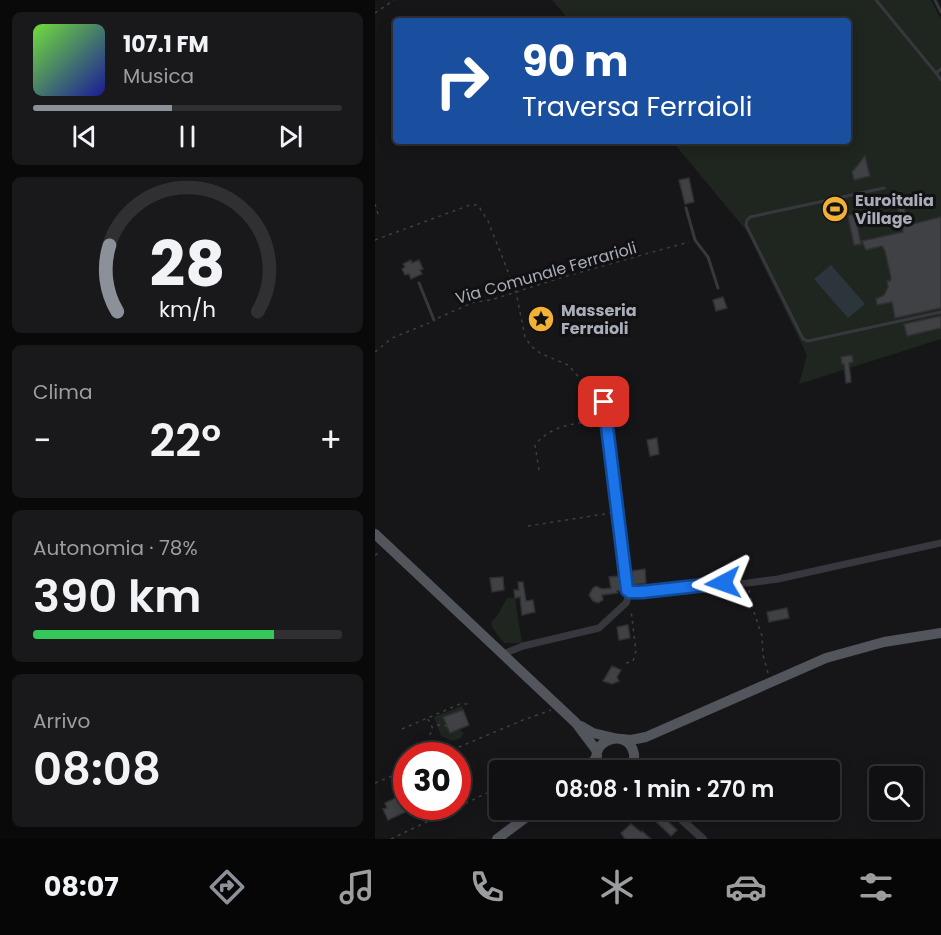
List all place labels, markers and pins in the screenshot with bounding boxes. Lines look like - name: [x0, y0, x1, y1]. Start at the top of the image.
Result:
- place label: Euroitalia Village: [855, 189, 934, 230]
- sports icon: Euroitalia Village: [820, 194, 850, 224]
- place label: Masseria Ferraioli: [561, 299, 637, 340]
- place icon: Masseria Ferraioli: [526, 304, 556, 334]
- pin: [578, 376, 629, 427]

